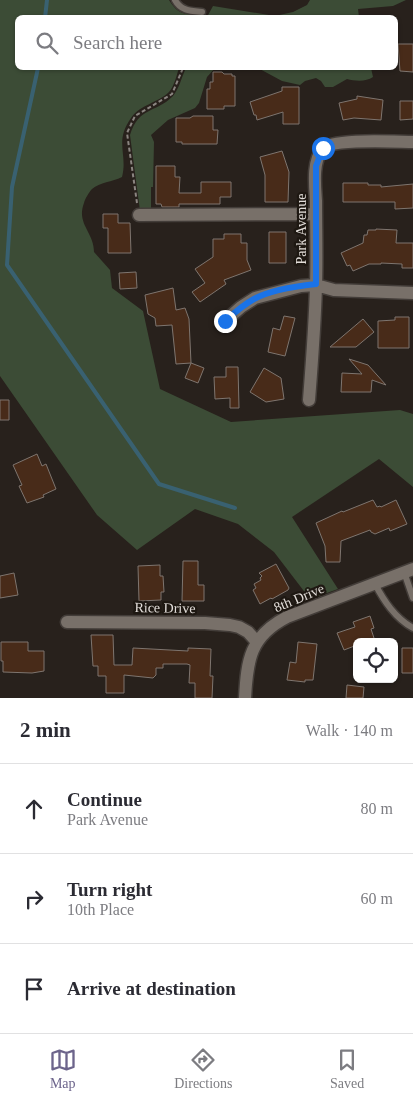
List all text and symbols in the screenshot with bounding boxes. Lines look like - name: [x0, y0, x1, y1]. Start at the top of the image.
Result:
- search box: [15, 15, 398, 70]
- icon: search: [33, 29, 61, 57]
- text: Search here: [73, 32, 162, 53]
- route start: [312, 137, 335, 160]
- street label: Park Avenue: [294, 194, 309, 264]
- route end: [214, 310, 237, 333]
- street label: 8th Drive: [272, 581, 326, 615]
- street label: Rice Drive: [134, 600, 196, 616]
- map controls: [353, 638, 398, 683]
- button: locate: [353, 638, 398, 683]
- text: 2 min: [20, 718, 71, 742]
- text: Walk · 140 m: [306, 722, 393, 739]
- text: Continue: [67, 789, 142, 810]
- icon: ahead: [20, 795, 48, 823]
- text: 80 m: [361, 800, 393, 817]
- text: Park Avenue: [67, 811, 148, 828]
- text: Turn right: [67, 879, 152, 900]
- icon: right: [20, 885, 48, 913]
- text: 60 m: [361, 890, 393, 907]
- text: 10th Place: [67, 901, 134, 918]
- icon: arrive: [20, 975, 48, 1003]
- text: Arrive at destination: [67, 978, 236, 999]
- tab: Map: [49, 1046, 77, 1092]
- tab: Directions: [174, 1046, 233, 1092]
- tab: Saved: [330, 1046, 364, 1092]

